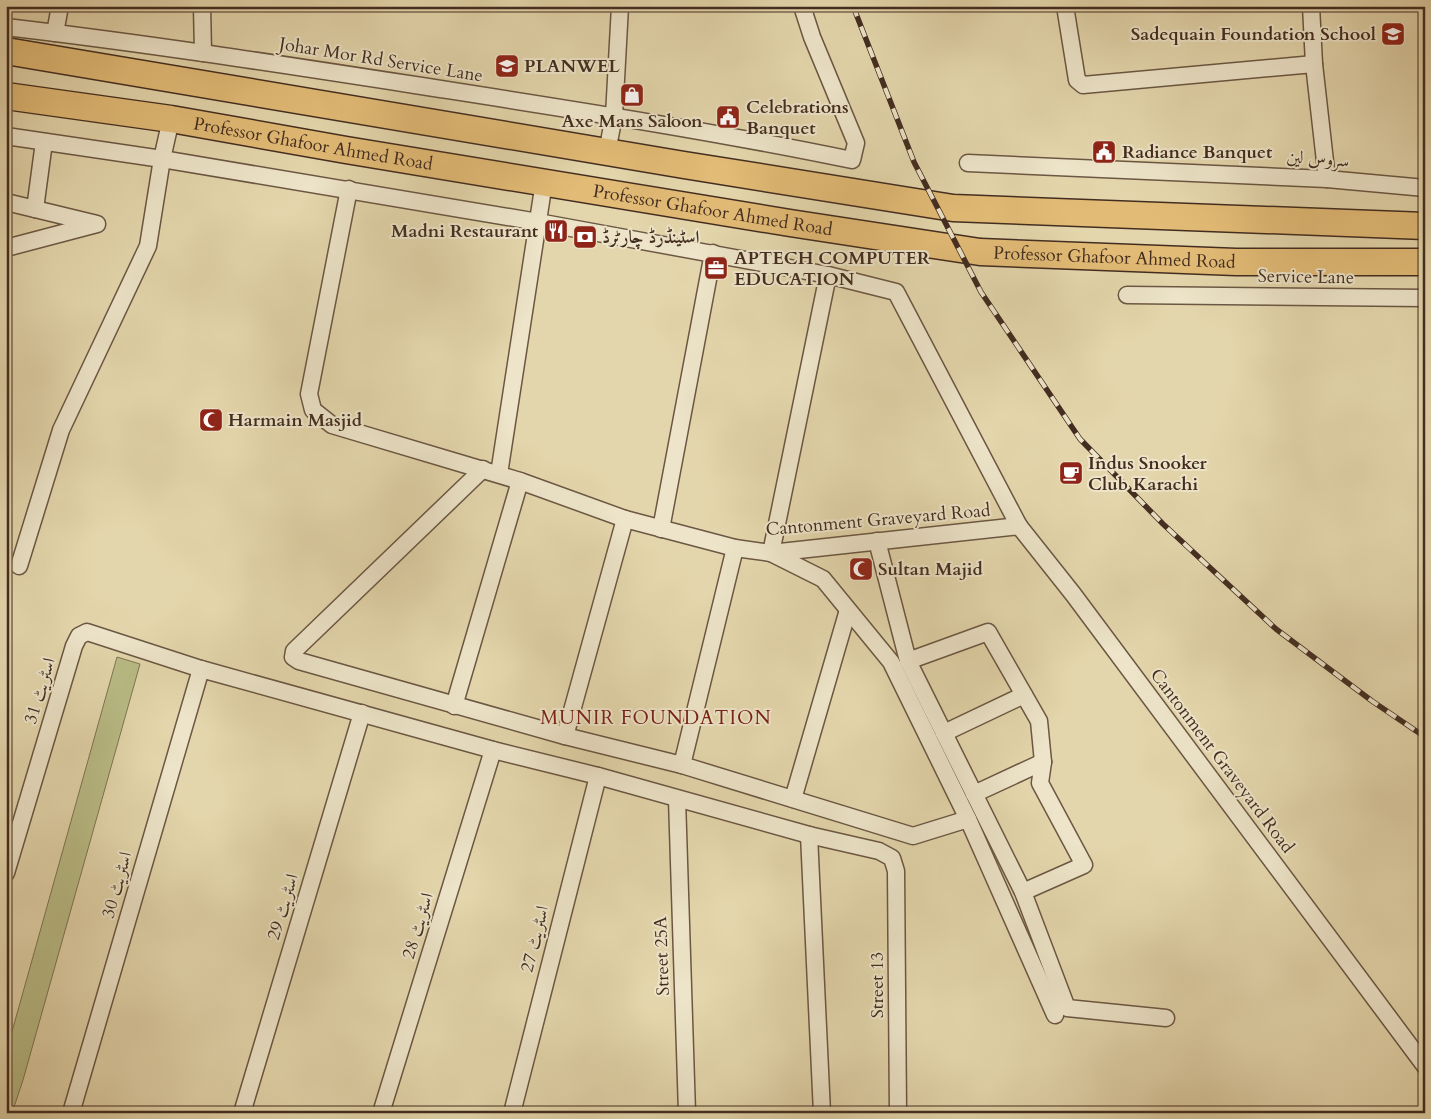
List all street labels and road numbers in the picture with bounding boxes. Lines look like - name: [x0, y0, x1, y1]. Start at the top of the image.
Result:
- street label: Johar Mor Rd Service Lane: [274, 31, 485, 88]
- street label: Professor Ghafoor Ahmed Road: [192, 111, 435, 177]
- street label: سروس لین: [1286, 144, 1350, 174]
- street label: Professor Ghafoor Ahmed Road: [591, 178, 835, 242]
- street label: Professor Ghafoor Ahmed Road: [993, 240, 1236, 274]
- street label: Service Lane: [1258, 264, 1354, 290]
- street label: Cantonment Graveyard Road: [765, 498, 992, 542]
- street label: اسٹریٹ 31: [18, 655, 62, 727]
- street label: Cantonment Graveyard Road: [1144, 664, 1300, 859]
- street label: اسٹریٹ 30: [96, 849, 138, 921]
- street label: اسٹریٹ 29: [261, 871, 305, 943]
- street label: اسٹریٹ 28: [396, 890, 440, 962]
- street label: اسٹریٹ 27: [515, 903, 555, 975]
- street label: Street 25A: [648, 916, 676, 996]
- street label: Street 13: [865, 952, 890, 1018]

